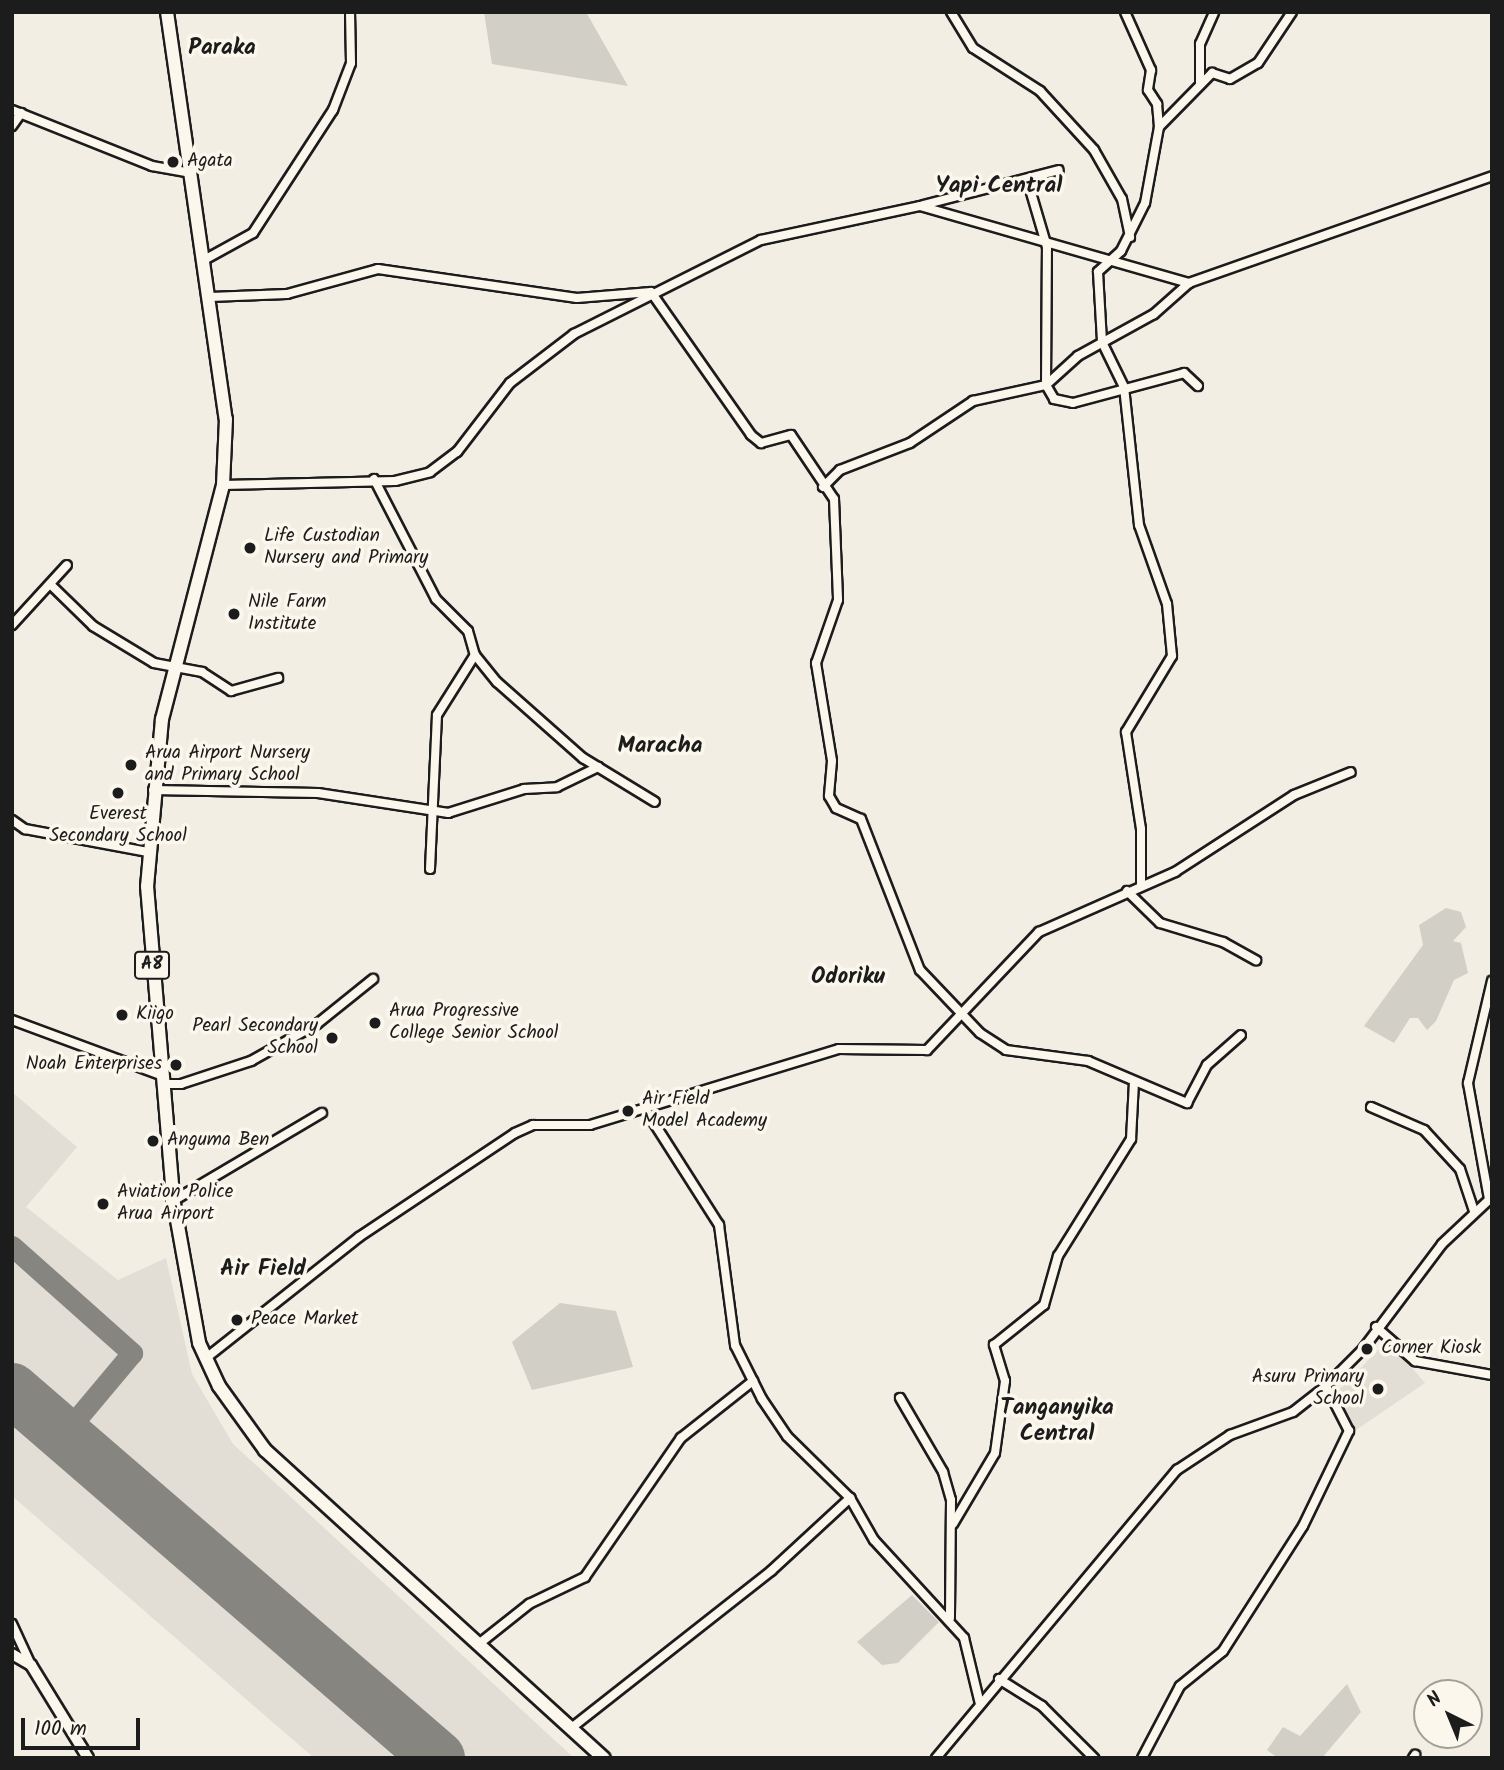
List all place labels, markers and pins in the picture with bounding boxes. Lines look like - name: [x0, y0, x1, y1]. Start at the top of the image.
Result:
- place label: Agata: [187, 151, 233, 173]
- marker: Agata: [165, 154, 181, 170]
- place label: Life Custodian Nursery and Primary: [264, 526, 428, 570]
- marker: Life Custodian Nursery and Primary: [242, 540, 258, 556]
- place label: Nile Farm Institute: [248, 592, 326, 636]
- marker: Nile Farm Institute: [226, 606, 242, 622]
- place label: Arua Airport Nursery and Primary School: [145, 743, 310, 787]
- marker: Arua Airport Nursery and Primary School: [123, 757, 139, 773]
- marker: Everest Secondary School: [110, 785, 126, 801]
- place label: Everest Secondary School: [49, 804, 187, 848]
- place label: Arua Progressive College Senior School: [389, 1001, 558, 1045]
- place label: Kiigo: [136, 1004, 174, 1026]
- marker: Kiigo: [114, 1007, 130, 1023]
- marker: Arua Progressive College Senior School: [367, 1015, 383, 1031]
- place label: Pearl Secondary School: [192, 1016, 318, 1060]
- marker: Pearl Secondary School: [324, 1030, 340, 1046]
- place label: Noah Enterprises: [26, 1054, 162, 1076]
- marker: Noah Enterprises: [168, 1057, 184, 1073]
- place label: Air Field Model Academy: [642, 1089, 767, 1133]
- marker: Air Field Model Academy: [620, 1103, 636, 1119]
- place label: Anguma Ben: [167, 1130, 269, 1152]
- marker: Anguma Ben: [145, 1133, 161, 1149]
- place label: Aviation Police Arua Airport: [117, 1182, 233, 1226]
- marker: Aviation Police Arua Airport: [95, 1196, 111, 1212]
- place label: Peace Market: [251, 1309, 358, 1331]
- marker: Peace Market: [229, 1312, 245, 1328]
- place label: Corner Kiosk: [1381, 1338, 1481, 1360]
- marker: Corner Kiosk: [1359, 1341, 1375, 1357]
- place label: Asuru Primary School: [1252, 1367, 1364, 1411]
- marker: Asuru Primary School: [1370, 1381, 1386, 1397]

